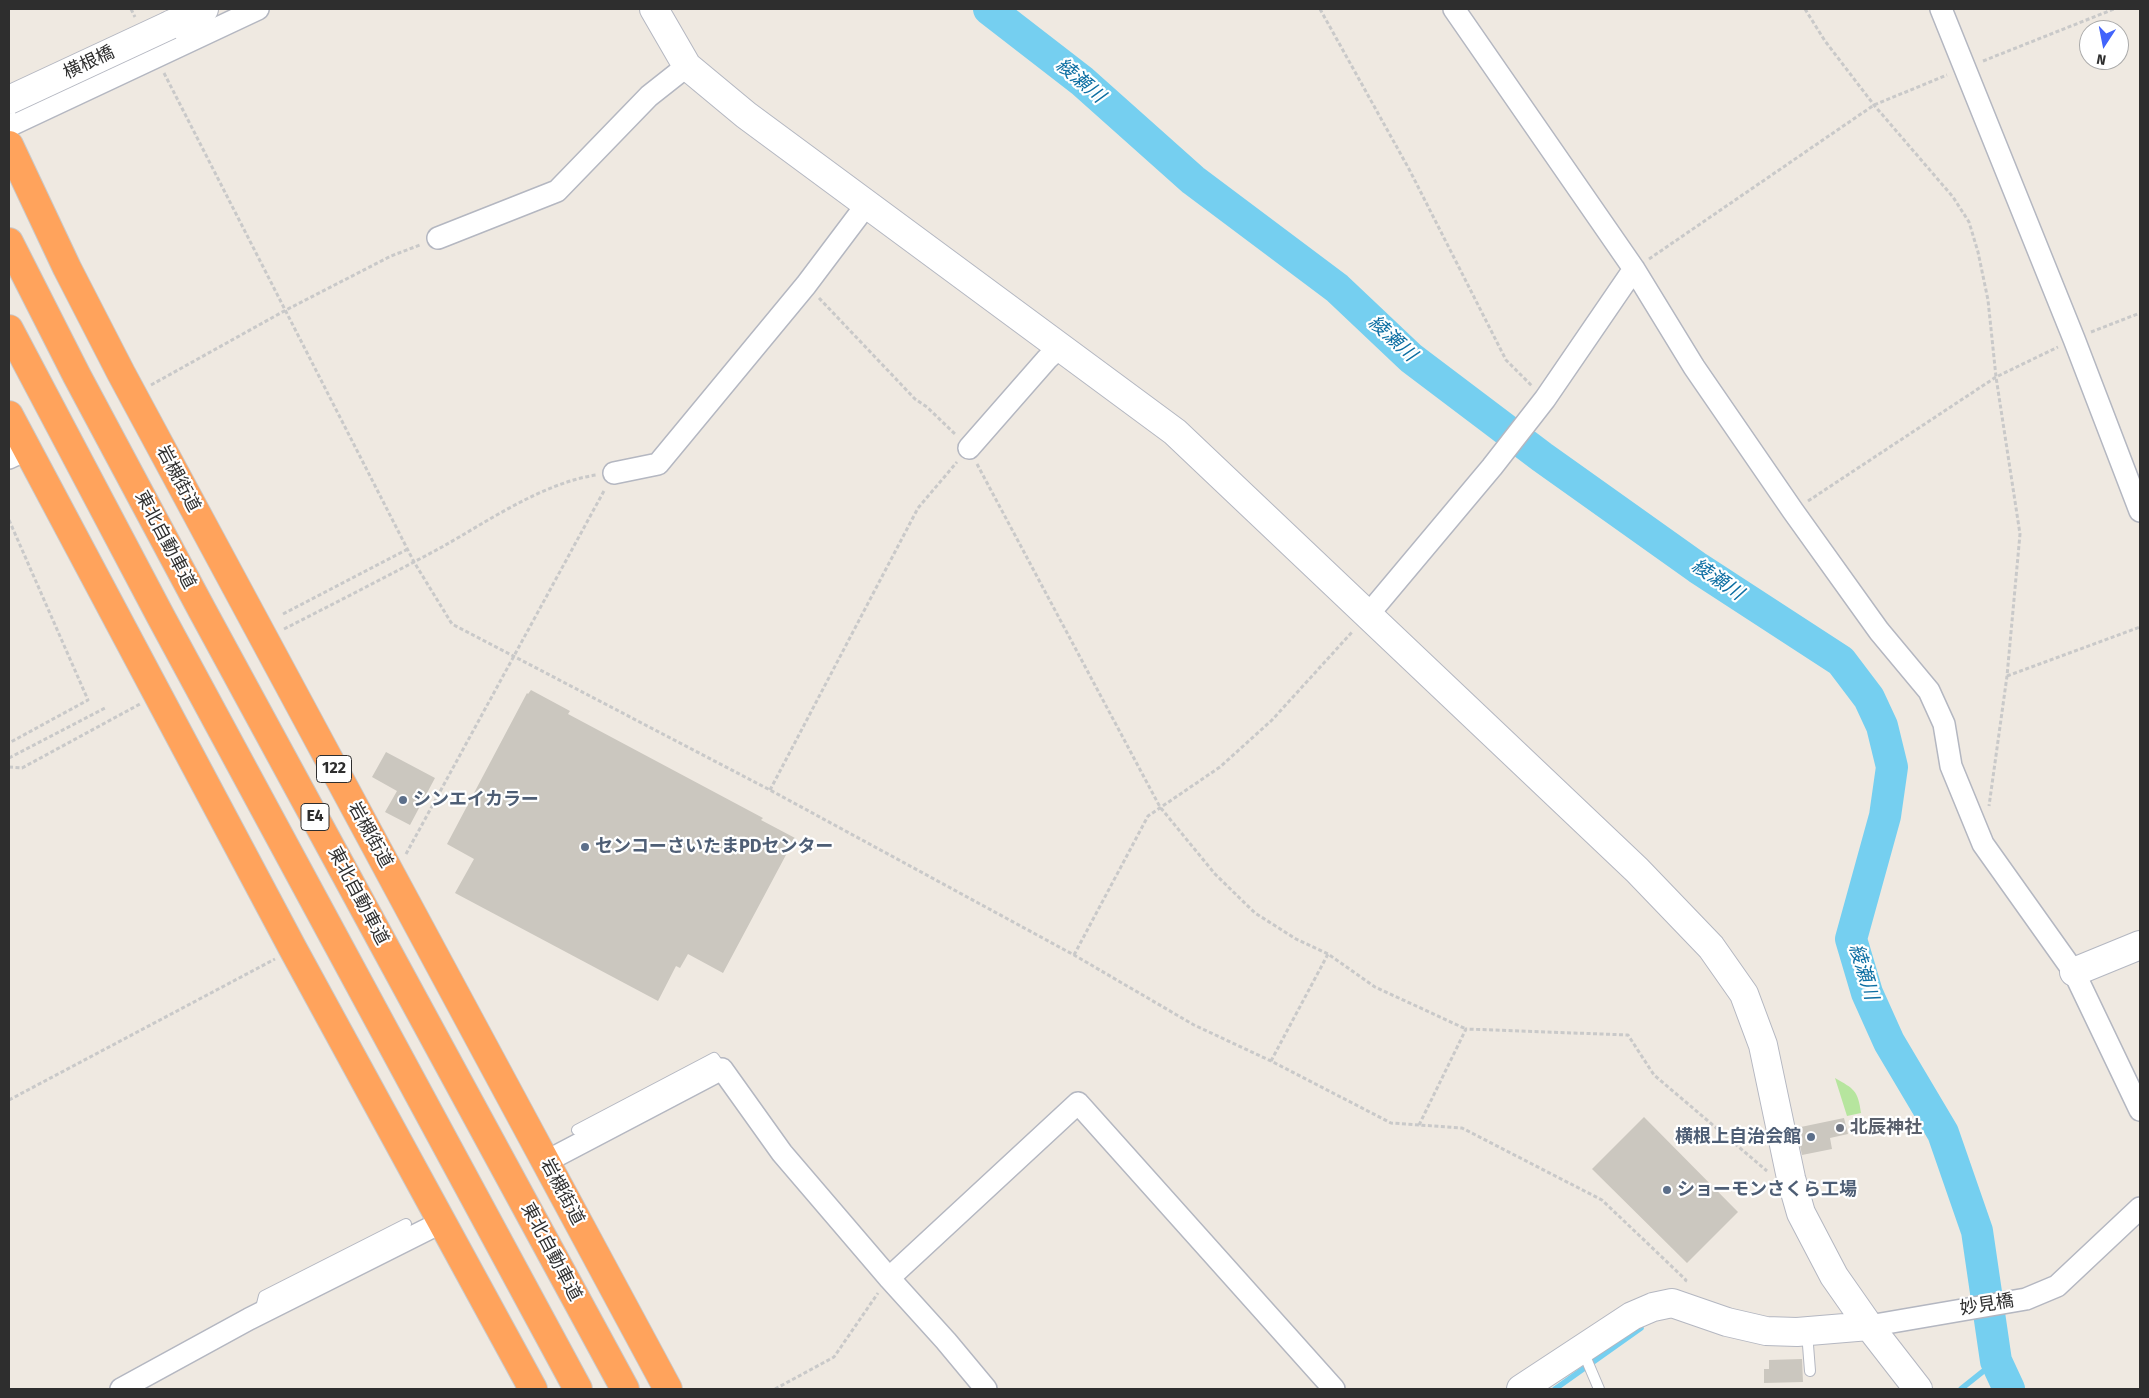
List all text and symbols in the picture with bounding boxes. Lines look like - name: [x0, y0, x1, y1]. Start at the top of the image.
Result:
- north arrow: [2079, 20, 2129, 70]
- street label: 横根橋: [60, 42, 118, 84]
- text: N: [2095, 50, 2107, 68]
- water label: 綾瀬川: [1051, 54, 1109, 108]
- water label: 綾瀬川: [1363, 311, 1421, 367]
- street label: 岩槻街道: [152, 442, 204, 516]
- street label: 東北自動車道: [130, 487, 200, 593]
- water label: 綾瀬川: [1687, 555, 1747, 605]
- road number: 122: [316, 756, 352, 782]
- place label: シンエイカラー: [413, 789, 539, 811]
- marker: シンエイカラー: [397, 794, 409, 806]
- street label: 岩槻街道: [343, 798, 397, 872]
- road number: E4: [301, 804, 329, 830]
- place label: センコーさいたまPDセンター: [595, 836, 834, 858]
- marker: センコーさいたまPDセンター: [579, 841, 591, 853]
- street label: 東北自動車道: [323, 843, 393, 949]
- water label: 綾瀬川: [1844, 941, 1882, 1003]
- place label: 北辰神社: [1850, 1117, 1922, 1139]
- marker: 北辰神社: [1834, 1122, 1846, 1134]
- place label: 横根上自治会館: [1675, 1126, 1801, 1148]
- marker: 横根上自治会館: [1805, 1131, 1817, 1143]
- street label: 岩槻街道: [536, 1155, 588, 1229]
- place label: ショーモンさくら工場: [1677, 1179, 1857, 1201]
- marker: ショーモンさくら工場: [1661, 1184, 1673, 1196]
- street label: 東北自動車道: [516, 1199, 586, 1305]
- street label: 妙見橋: [1959, 1290, 2015, 1320]

